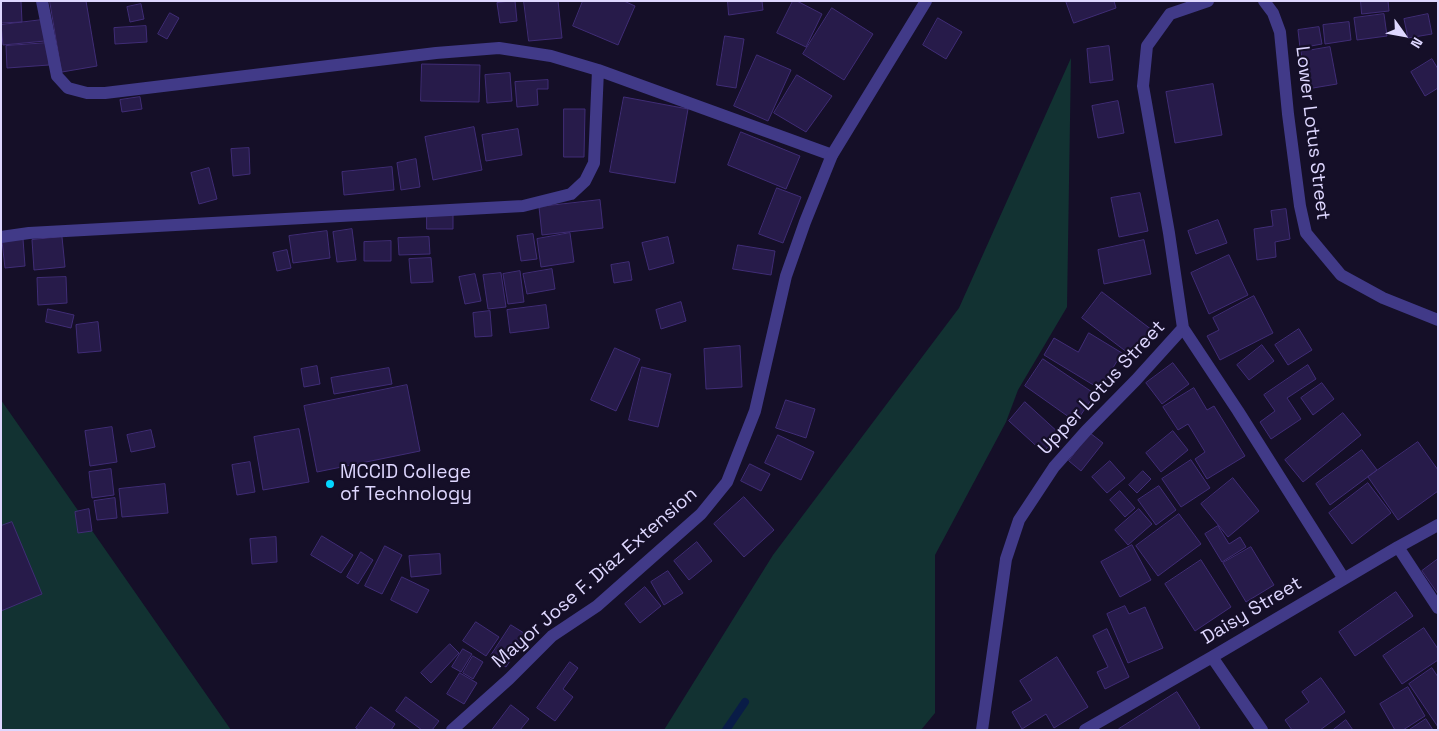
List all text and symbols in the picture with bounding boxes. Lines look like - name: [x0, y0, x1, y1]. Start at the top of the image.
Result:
- north arrow: [1379, 10, 1429, 60]
- text: N: [1407, 34, 1427, 52]
- street label: Lower Lotus Street: [1290, 45, 1334, 221]
- street label: Upper Lotus Street: [1034, 316, 1170, 460]
- place label: MCCID College of Technology: [340, 462, 472, 506]
- marker: MCCID College of Technology: [324, 478, 336, 490]
- street label: Mayor Jose F. Diaz Extension: [488, 483, 702, 673]
- street label: Daisy Street: [1198, 572, 1306, 650]

